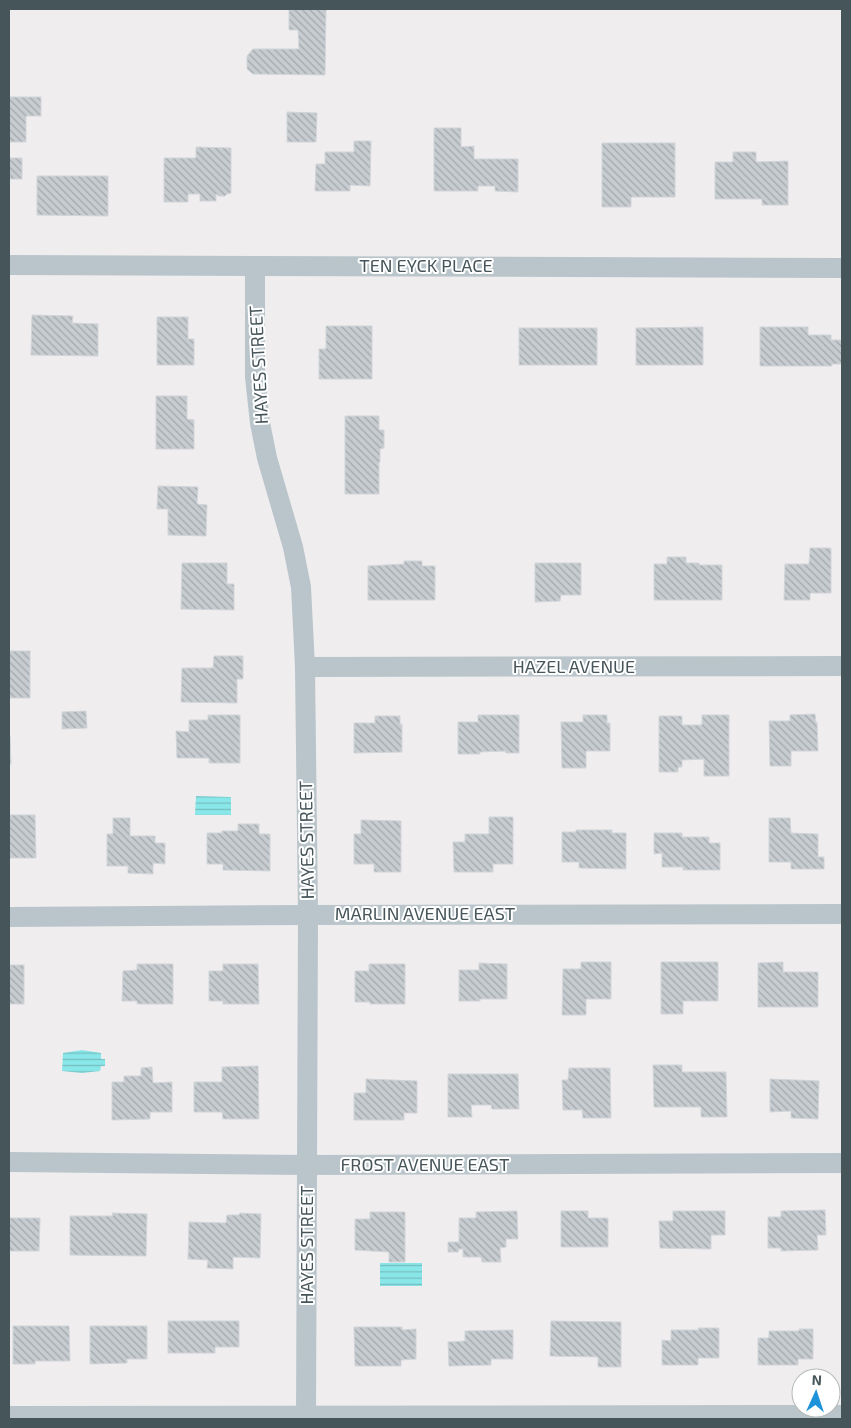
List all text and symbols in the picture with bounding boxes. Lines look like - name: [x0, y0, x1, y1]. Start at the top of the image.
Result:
- street label: TEN EYCK PLACE: [359, 254, 493, 276]
- street label: HAYES STREET: [244, 305, 272, 425]
- street label: HAZEL AVENUE: [513, 655, 635, 677]
- street label: HAYES STREET: [294, 780, 318, 900]
- street label: MARLIN AVENUE EAST: [335, 902, 516, 924]
- street label: FROST AVENUE EAST: [341, 1153, 510, 1175]
- street label: HAYES STREET: [295, 1185, 317, 1304]
- north arrow: [791, 1368, 841, 1418]
- text: N: [811, 1371, 822, 1388]

